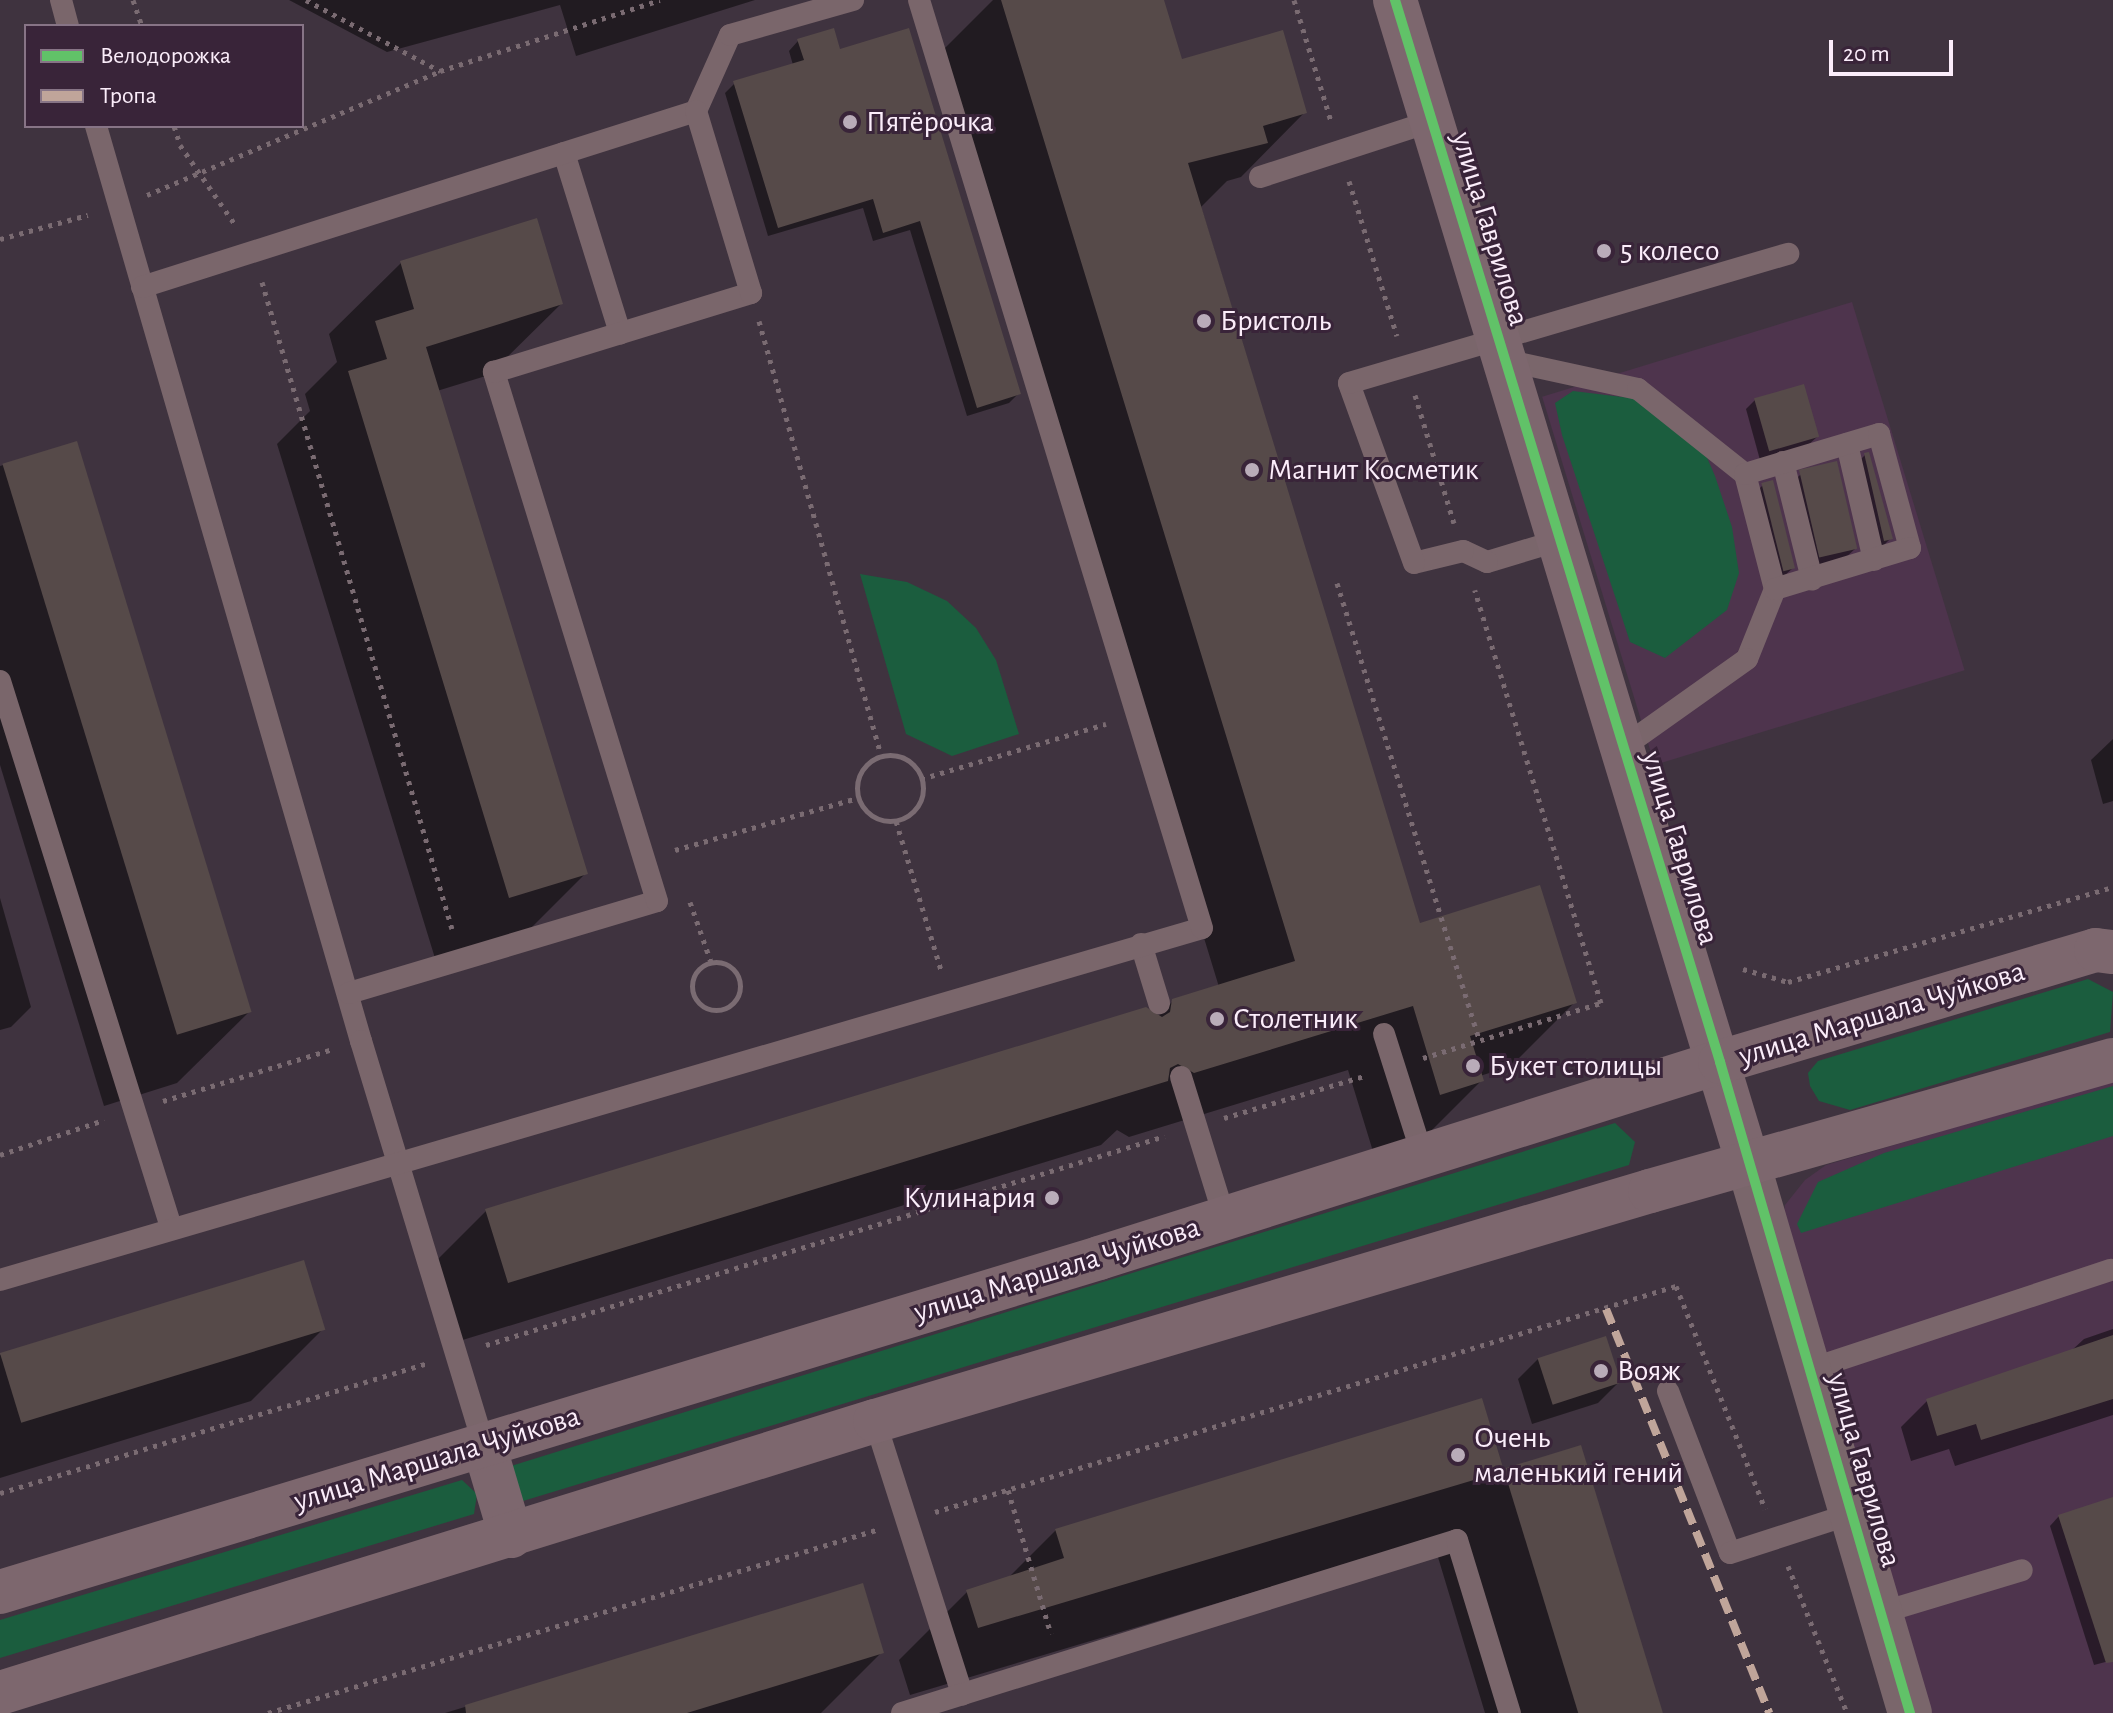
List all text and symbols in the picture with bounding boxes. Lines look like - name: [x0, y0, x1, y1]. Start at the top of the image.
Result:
- legend: [24, 24, 304, 128]
- scale bar: [1833, 24, 1957, 74]
- text: 20 m: [1843, 42, 1890, 66]
- text: Велодорожка: [100, 44, 231, 68]
- text: Тропа: [100, 84, 157, 108]
- place label: Пятёрочка: [866, 104, 994, 140]
- marker: Пятёрочка: [841, 113, 859, 131]
- street label: улица Гаврилова: [1443, 128, 1537, 330]
- place label: 5 колесо: [1620, 233, 1719, 269]
- marker: 5 колесо: [1595, 242, 1613, 260]
- place label: Бристоль: [1220, 303, 1331, 339]
- marker: Бристоль: [1195, 312, 1213, 330]
- place label: Магнит Косметик: [1268, 452, 1479, 488]
- marker: Магнит Косметик: [1243, 461, 1261, 479]
- street label: улица Гаврилова: [1633, 747, 1727, 949]
- street label: улица Маршала Чуйкова: [1735, 953, 2029, 1075]
- place label: Столетник: [1233, 1001, 1358, 1037]
- marker: Столетник: [1208, 1010, 1226, 1028]
- place label: Букет столицы: [1489, 1048, 1662, 1084]
- marker: Букет столицы: [1464, 1057, 1482, 1075]
- place label: Кулинария: [904, 1180, 1036, 1216]
- marker: Кулинария: [1043, 1189, 1061, 1207]
- street label: улица Маршала Чуйкова: [910, 1209, 1204, 1331]
- place label: Вояж: [1617, 1353, 1681, 1389]
- marker: Вояж: [1592, 1362, 1610, 1380]
- street label: улица Гаврилова: [1819, 1369, 1909, 1571]
- street label: улица Маршала Чуйкова: [290, 1398, 584, 1520]
- place label: Очень маленький гений: [1474, 1420, 1683, 1490]
- marker: Очень маленький гений: [1449, 1446, 1467, 1464]

